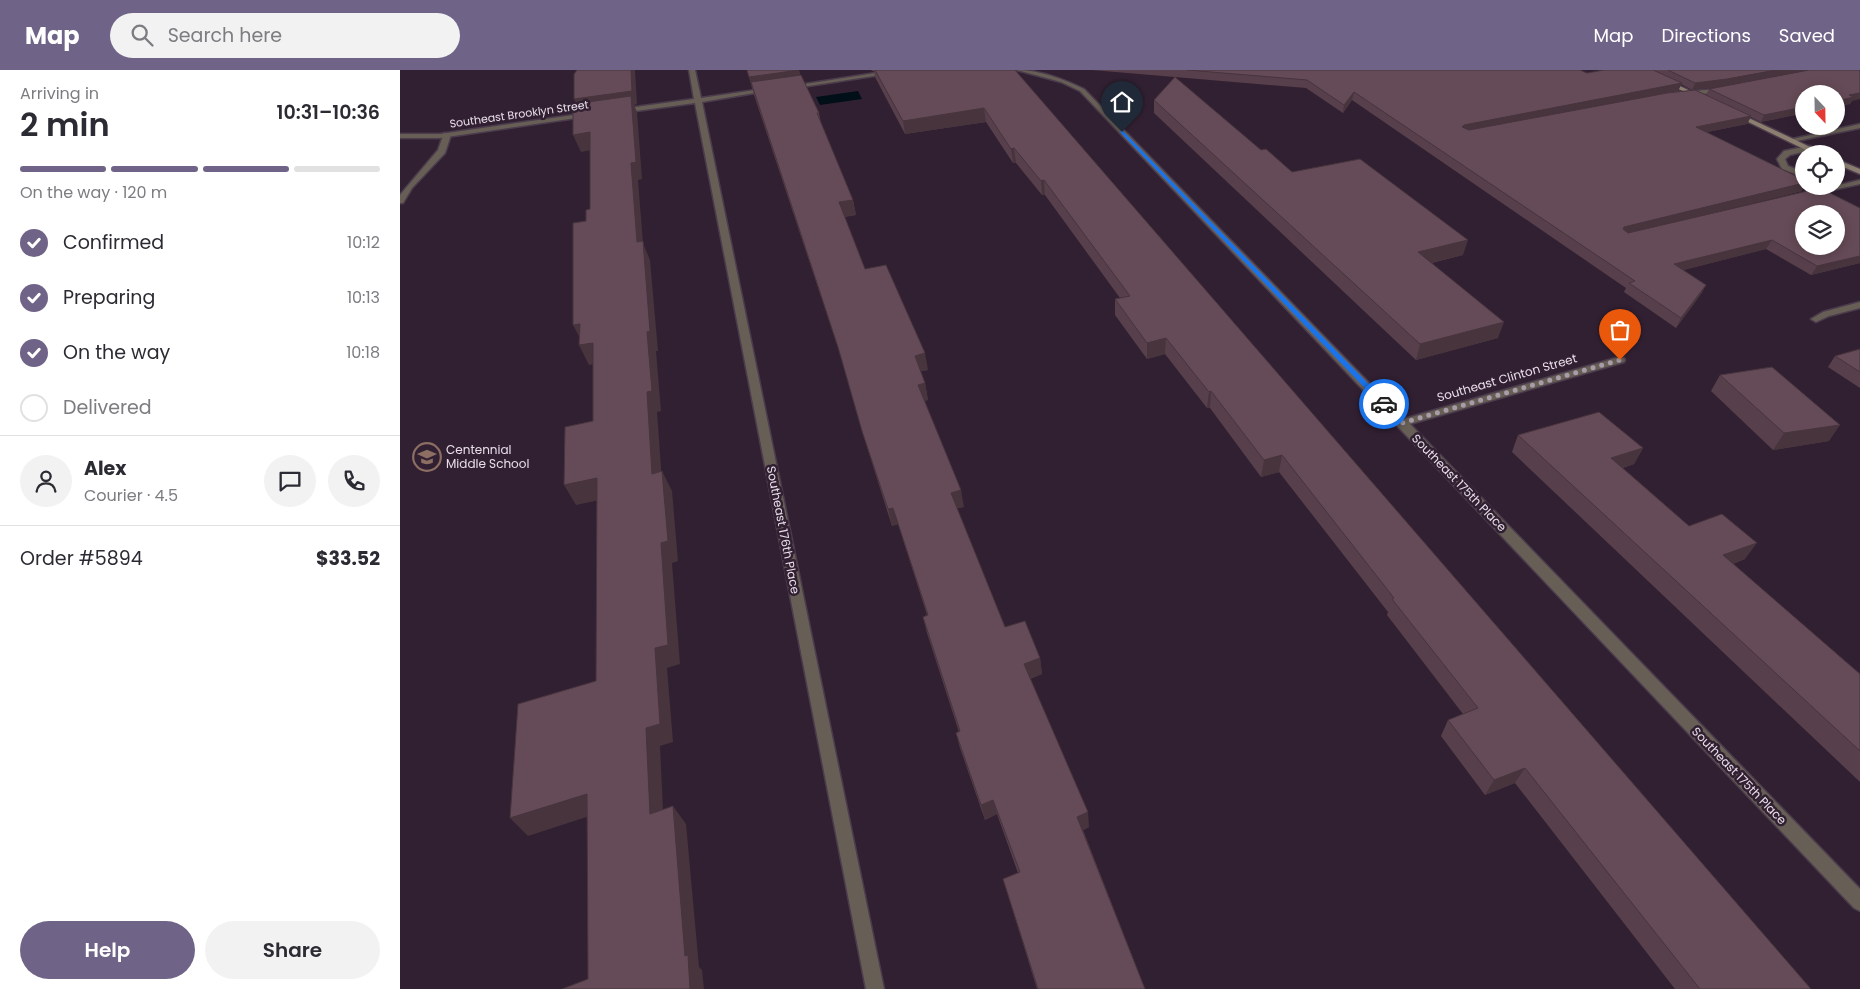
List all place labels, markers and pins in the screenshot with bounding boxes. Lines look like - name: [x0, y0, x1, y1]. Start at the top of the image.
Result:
- pin: [1101, 81, 1143, 132]
- pin: [1599, 309, 1641, 360]
- place label: Centennial Middle School: [446, 441, 529, 472]
- school or university icon: Centennial Middle School: [412, 442, 442, 472]

